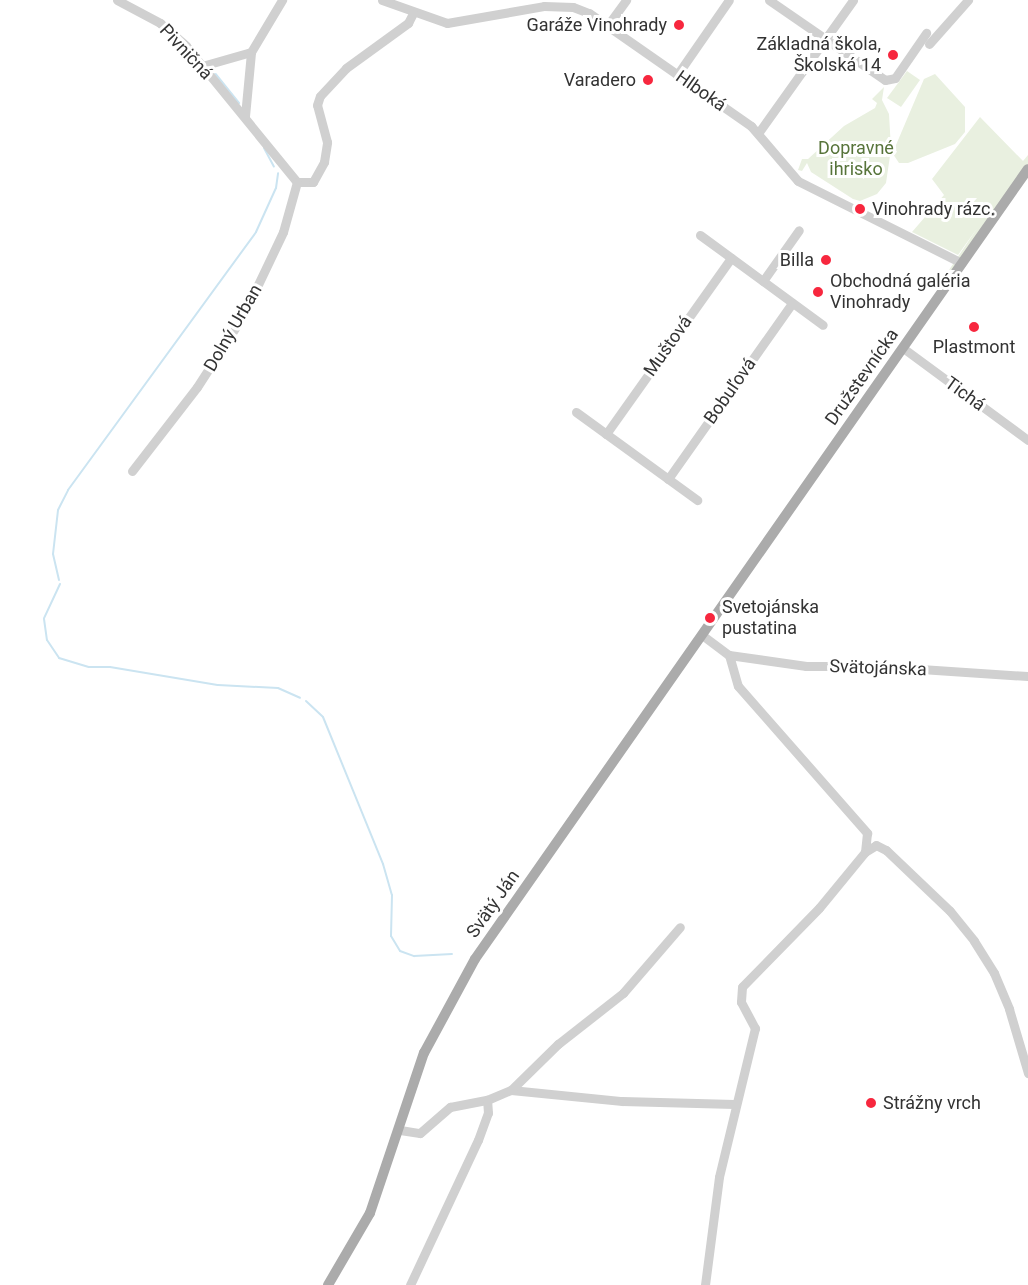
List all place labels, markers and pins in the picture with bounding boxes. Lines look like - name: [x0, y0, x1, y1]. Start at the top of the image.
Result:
- place label: Garáže Vinohrady: [526, 14, 667, 36]
- marker: Garáže Vinohrady: [672, 18, 686, 32]
- place label: Základná škola, Školská 14: [756, 34, 881, 76]
- marker: Základná škola, Školská 14: [886, 48, 900, 62]
- place label: Varadero: [564, 69, 636, 91]
- marker: Varadero: [641, 73, 655, 87]
- place label: Vinohrady rázc.: [872, 198, 995, 220]
- marker: Vinohrady rázc.: [853, 202, 867, 216]
- place label: Billa: [780, 249, 814, 271]
- marker: Billa: [819, 253, 833, 267]
- place label: Obchodná galéria Vinohrady: [830, 271, 971, 314]
- marker: Obchodná galéria Vinohrady: [811, 285, 825, 299]
- marker: Plastmont: [967, 320, 981, 334]
- place label: Plastmont: [933, 336, 1015, 358]
- place label: Svetojánska pustatina: [722, 597, 819, 640]
- marker: Svetojánska pustatina: [703, 611, 717, 625]
- place label: Strážny vrch: [883, 1092, 981, 1114]
- marker: Strážny vrch: [864, 1096, 878, 1110]

